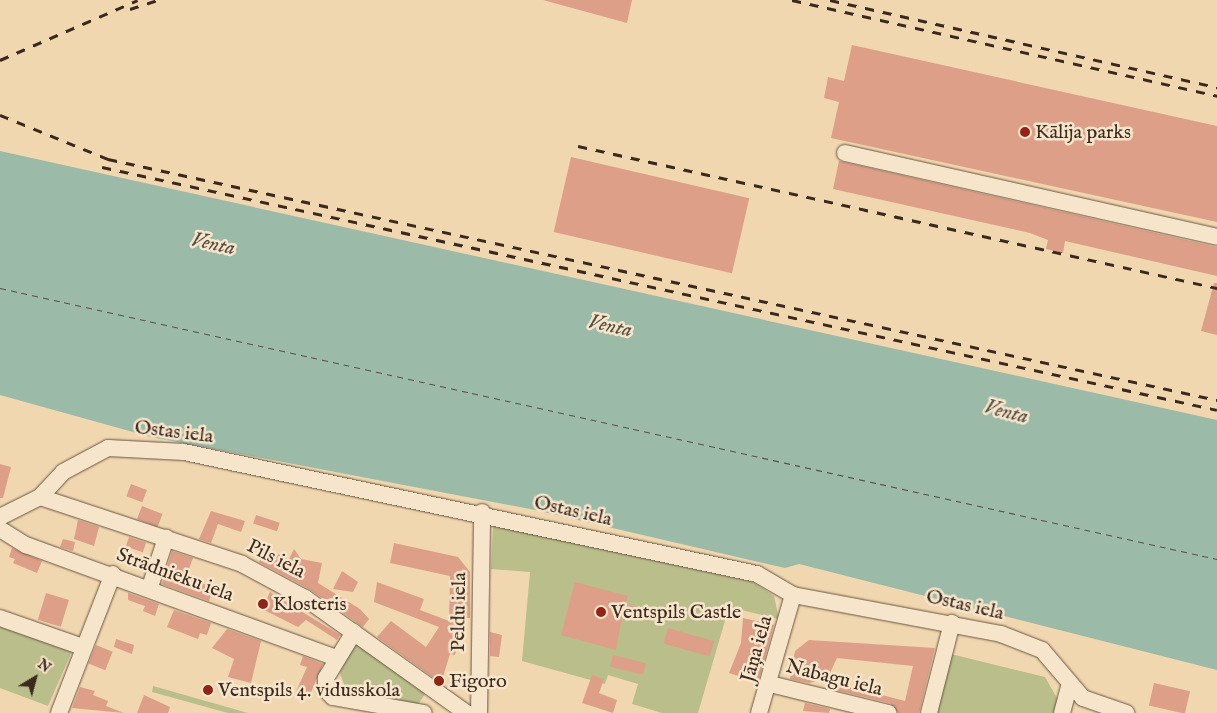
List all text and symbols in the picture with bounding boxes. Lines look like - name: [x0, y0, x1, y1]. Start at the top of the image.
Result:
- place label: Kālija parks: [1035, 120, 1131, 144]
- marker: Kālija parks: [1019, 126, 1031, 138]
- water label: Venta: [189, 228, 237, 262]
- water label: Venta: [586, 310, 634, 344]
- water label: Venta: [981, 395, 1031, 431]
- street label: Ostas iela: [133, 415, 215, 449]
- street label: Ostas iela: [532, 490, 614, 532]
- street label: Pils iela: [243, 534, 309, 584]
- street label: Strādnieku iela: [113, 543, 237, 607]
- street label: Peldu iela: [446, 572, 472, 652]
- street label: Ostas iela: [924, 584, 1006, 626]
- place label: Klosteris: [273, 592, 346, 616]
- marker: Klosteris: [257, 598, 269, 610]
- place label: Ventspils Castle: [611, 600, 741, 624]
- marker: Ventspils Castle: [595, 606, 607, 618]
- street label: Jāņa iela: [736, 613, 778, 685]
- north arrow: [10, 653, 60, 703]
- street label: Nabagu iela: [783, 654, 885, 702]
- text: N: [34, 655, 54, 677]
- place label: Figoro: [449, 669, 507, 693]
- marker: Figoro: [433, 675, 445, 687]
- place label: Ventspils 4. vidusskola: [218, 678, 400, 702]
- marker: Ventspils 4. vidusskola: [202, 684, 214, 696]

